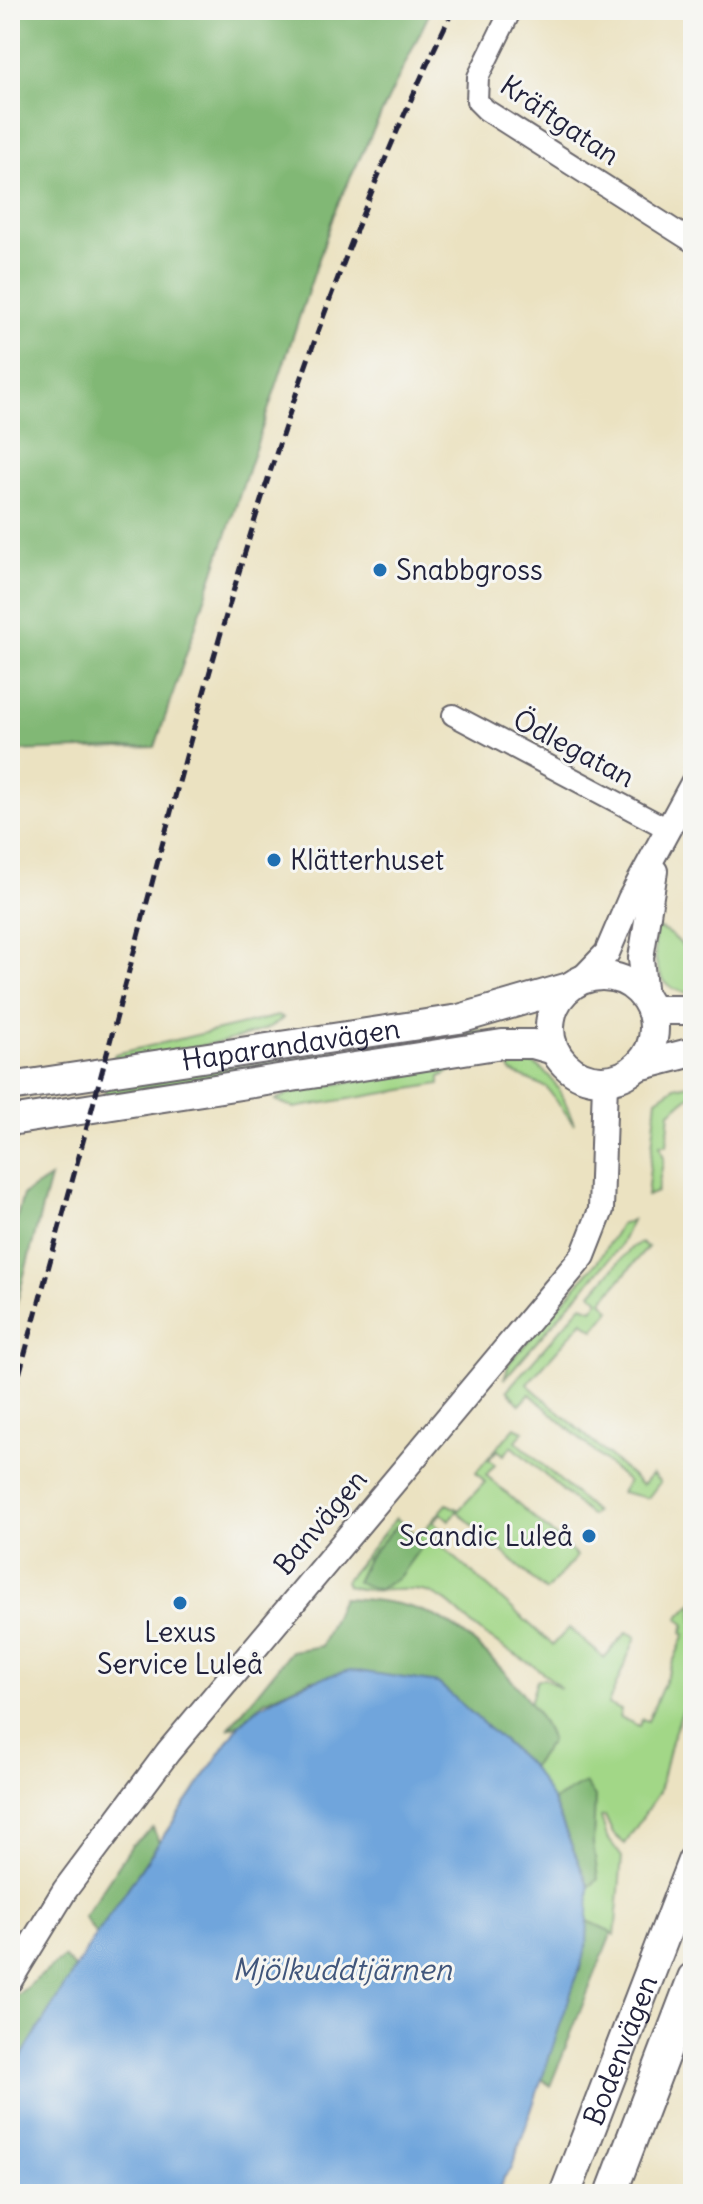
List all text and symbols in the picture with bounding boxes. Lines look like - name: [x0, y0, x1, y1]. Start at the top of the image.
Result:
- street label: Kräftgatan: [493, 67, 627, 173]
- place label: Snabbgross: [396, 552, 543, 588]
- marker: Snabbgross: [371, 561, 389, 579]
- street label: Ödlegatan: [507, 700, 642, 795]
- place label: Klätterhuset: [290, 842, 444, 878]
- marker: Klätterhuset: [265, 851, 283, 869]
- street label: Haparandavägen: [179, 1010, 402, 1079]
- street label: Banvägen: [266, 1462, 374, 1582]
- place label: Scandic Luleå: [399, 1518, 573, 1554]
- marker: Scandic Luleå: [580, 1527, 598, 1545]
- marker: Lexus Service Luleå: [171, 1594, 189, 1612]
- place label: Lexus Service Luleå: [97, 1614, 263, 1682]
- water label: Mjölkuddtjärnen: [232, 1950, 452, 1988]
- street label: Bodenvägen: [575, 1970, 665, 2130]

